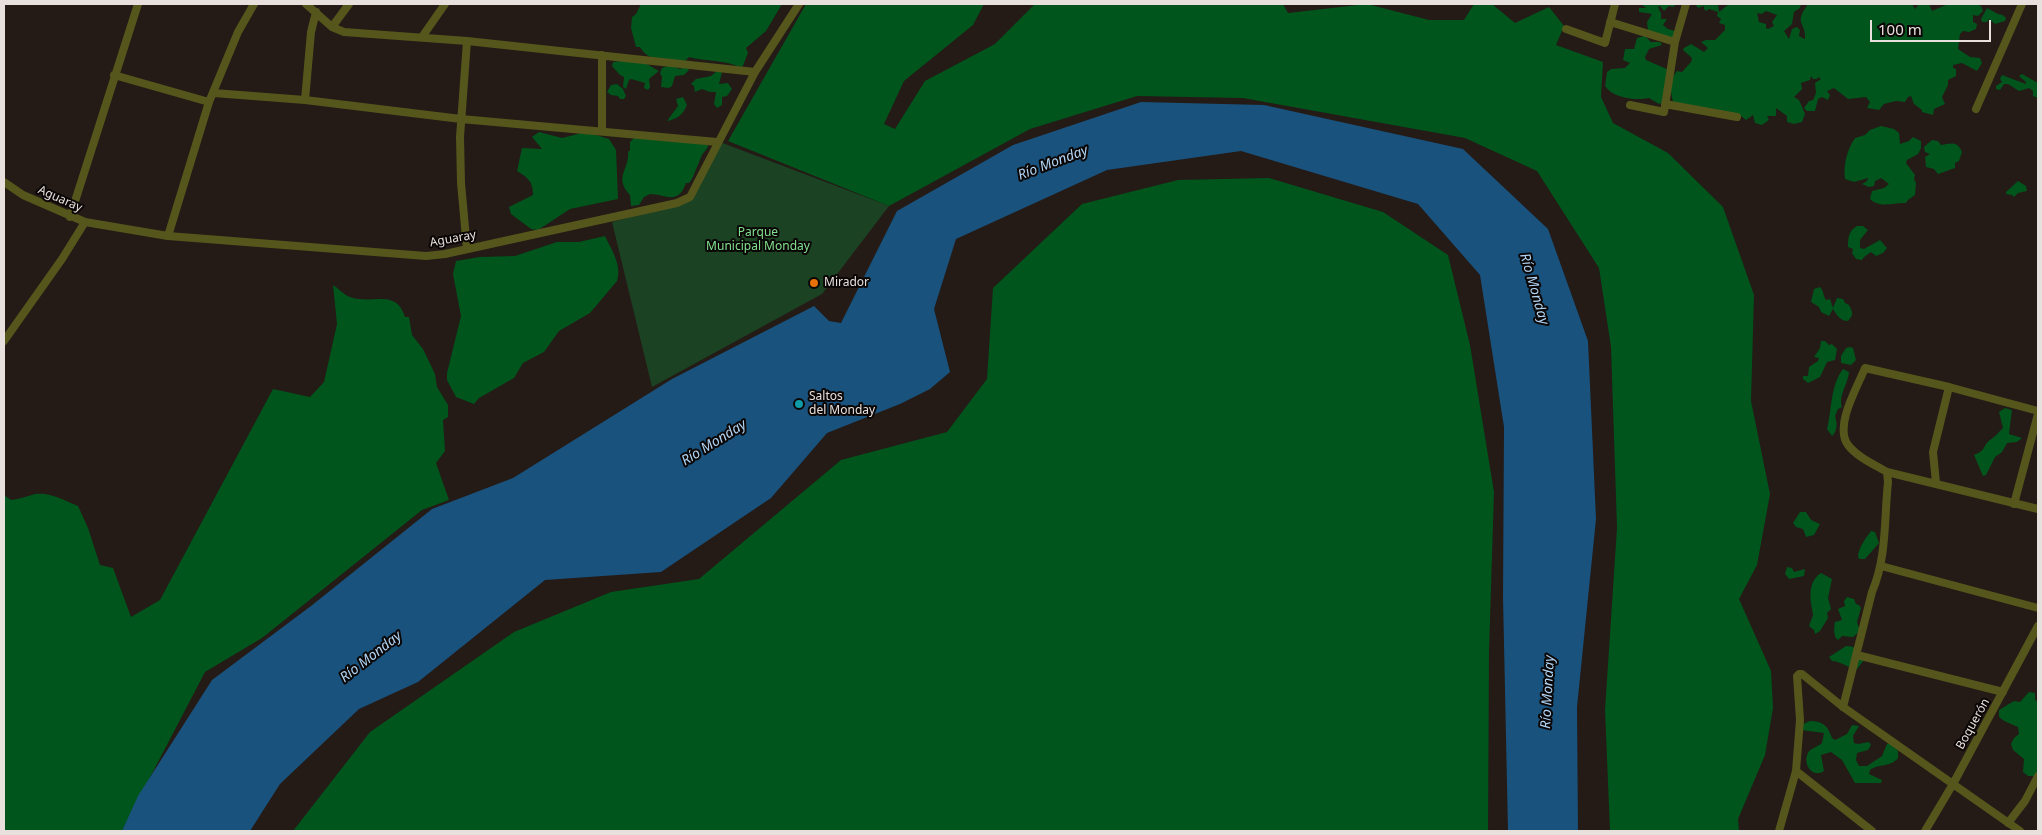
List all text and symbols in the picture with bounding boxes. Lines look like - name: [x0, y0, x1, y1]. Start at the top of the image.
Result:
- scale bar: [1872, 10, 1993, 42]
- text: 100 m: [1878, 19, 1922, 39]
- water label: Río Monday: [1016, 142, 1090, 184]
- street label: Aguaray: [36, 183, 84, 215]
- park label: Parque Municipal Monday: [706, 226, 810, 254]
- street label: Aguaray: [429, 228, 477, 250]
- water label: Río Monday: [1516, 251, 1552, 327]
- place label: Mirador: [824, 276, 869, 290]
- marker: Mirador: [808, 277, 820, 289]
- place label: Saltos del Monday: [809, 390, 875, 418]
- marker: Saltos del Monday: [793, 398, 805, 410]
- water label: Río Monday: [678, 416, 750, 470]
- water label: Río Monday: [337, 628, 405, 686]
- water label: Río Monday: [1538, 655, 1558, 729]
- street label: Boquerón: [1953, 696, 1993, 752]

